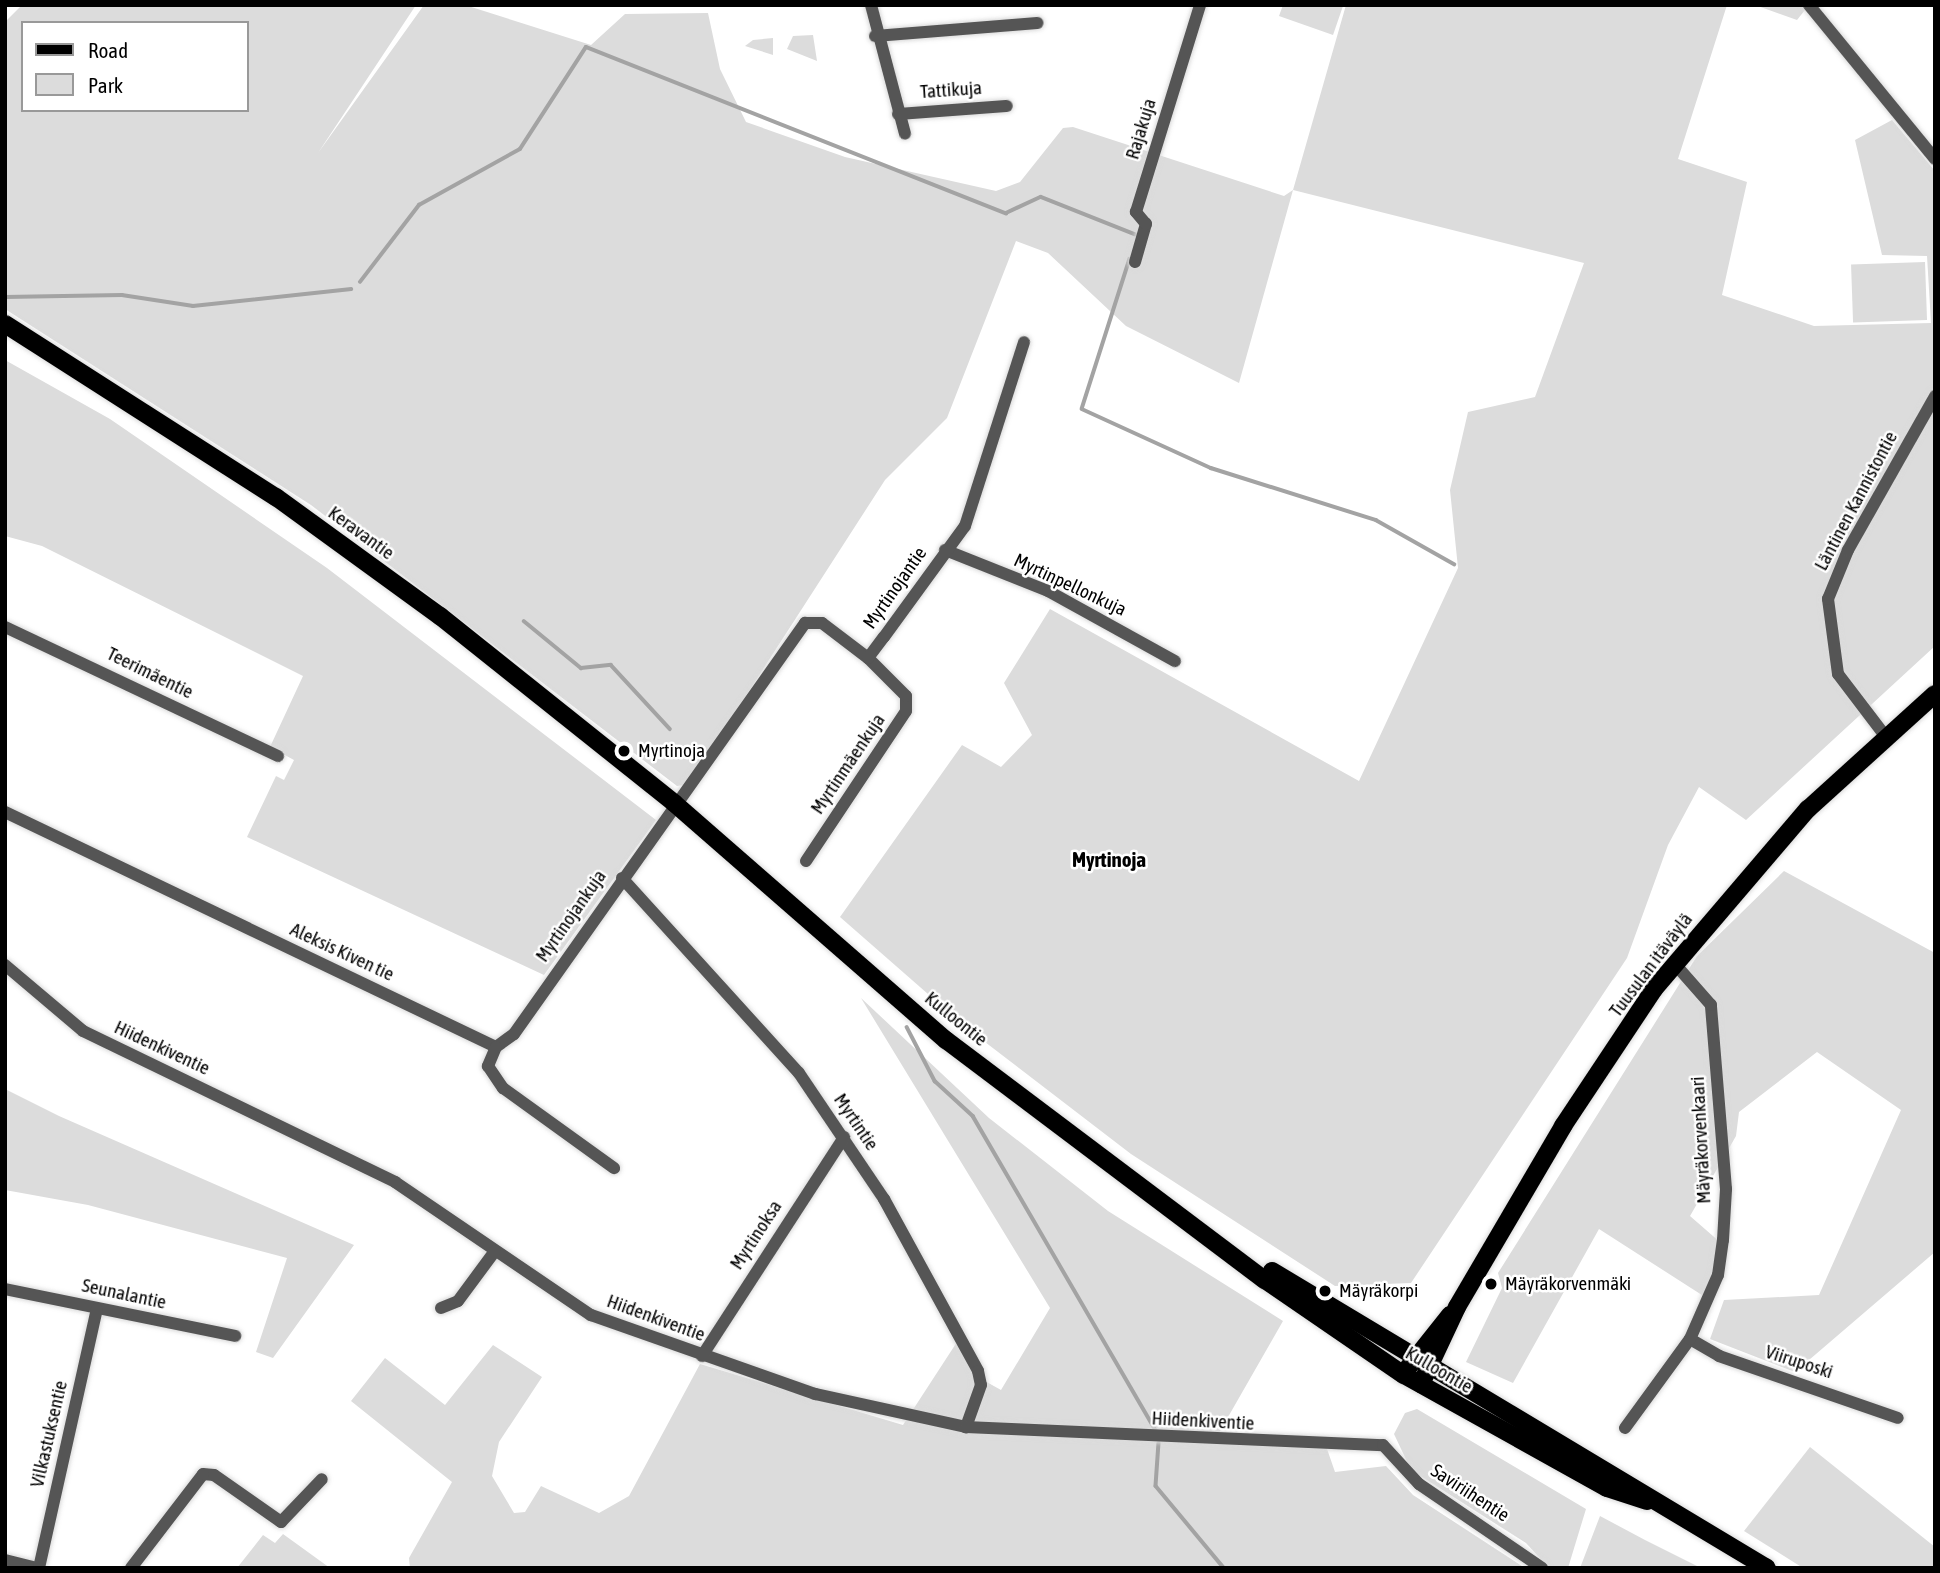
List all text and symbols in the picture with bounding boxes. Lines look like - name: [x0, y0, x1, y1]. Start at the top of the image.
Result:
- legend: [21, 21, 248, 112]
- text: Road: [88, 38, 128, 62]
- text: Park: [88, 73, 123, 97]
- street label: Tattikuja: [919, 76, 983, 104]
- street label: Rajakuja: [1121, 96, 1161, 162]
- street label: Läntinen Kannistontie: [1810, 428, 1902, 574]
- street label: Keravantie: [324, 502, 398, 564]
- street label: Myrtinojantie: [858, 543, 932, 633]
- street label: Myrtinpellonkuja: [1010, 549, 1130, 621]
- street label: Teerimäentie: [103, 642, 197, 704]
- street label: Myrtinmäenkuja: [806, 709, 890, 819]
- place label: Myrtinoja: [638, 740, 705, 762]
- marker: Myrtinoja: [616, 743, 632, 759]
- district label: Myrtinoja: [1072, 846, 1146, 872]
- street label: Myrtinojankuja: [531, 866, 611, 966]
- street label: Tuusulan itäväylä: [1605, 909, 1697, 1021]
- street label: Aleksis Kiven tie: [287, 918, 397, 986]
- street label: Kulloontie: [920, 987, 992, 1051]
- street label: Hiidenkiventie: [111, 1016, 213, 1080]
- street label: Mäyräkorvenkaari: [1686, 1076, 1716, 1204]
- street label: Myrtintie: [829, 1089, 883, 1155]
- street label: Myrtinoksa: [725, 1196, 787, 1274]
- place label: Mäyräkorvenmäki: [1505, 1273, 1631, 1295]
- street label: Seunalantie: [80, 1274, 168, 1314]
- marker: Mäyräkorvenmäki: [1483, 1276, 1499, 1292]
- place label: Mäyräkorpi: [1339, 1280, 1418, 1302]
- marker: Mäyräkorpi: [1317, 1283, 1333, 1299]
- street label: Hiidenkiventie: [604, 1290, 708, 1346]
- street label: Viiruposki: [1762, 1340, 1836, 1384]
- street label: Kulloontie: [1401, 1342, 1477, 1398]
- street label: Vilkastuksentie: [26, 1379, 72, 1489]
- street label: Hiidenkiventie: [1151, 1407, 1255, 1435]
- street label: Saviriihentie: [1427, 1459, 1513, 1527]

